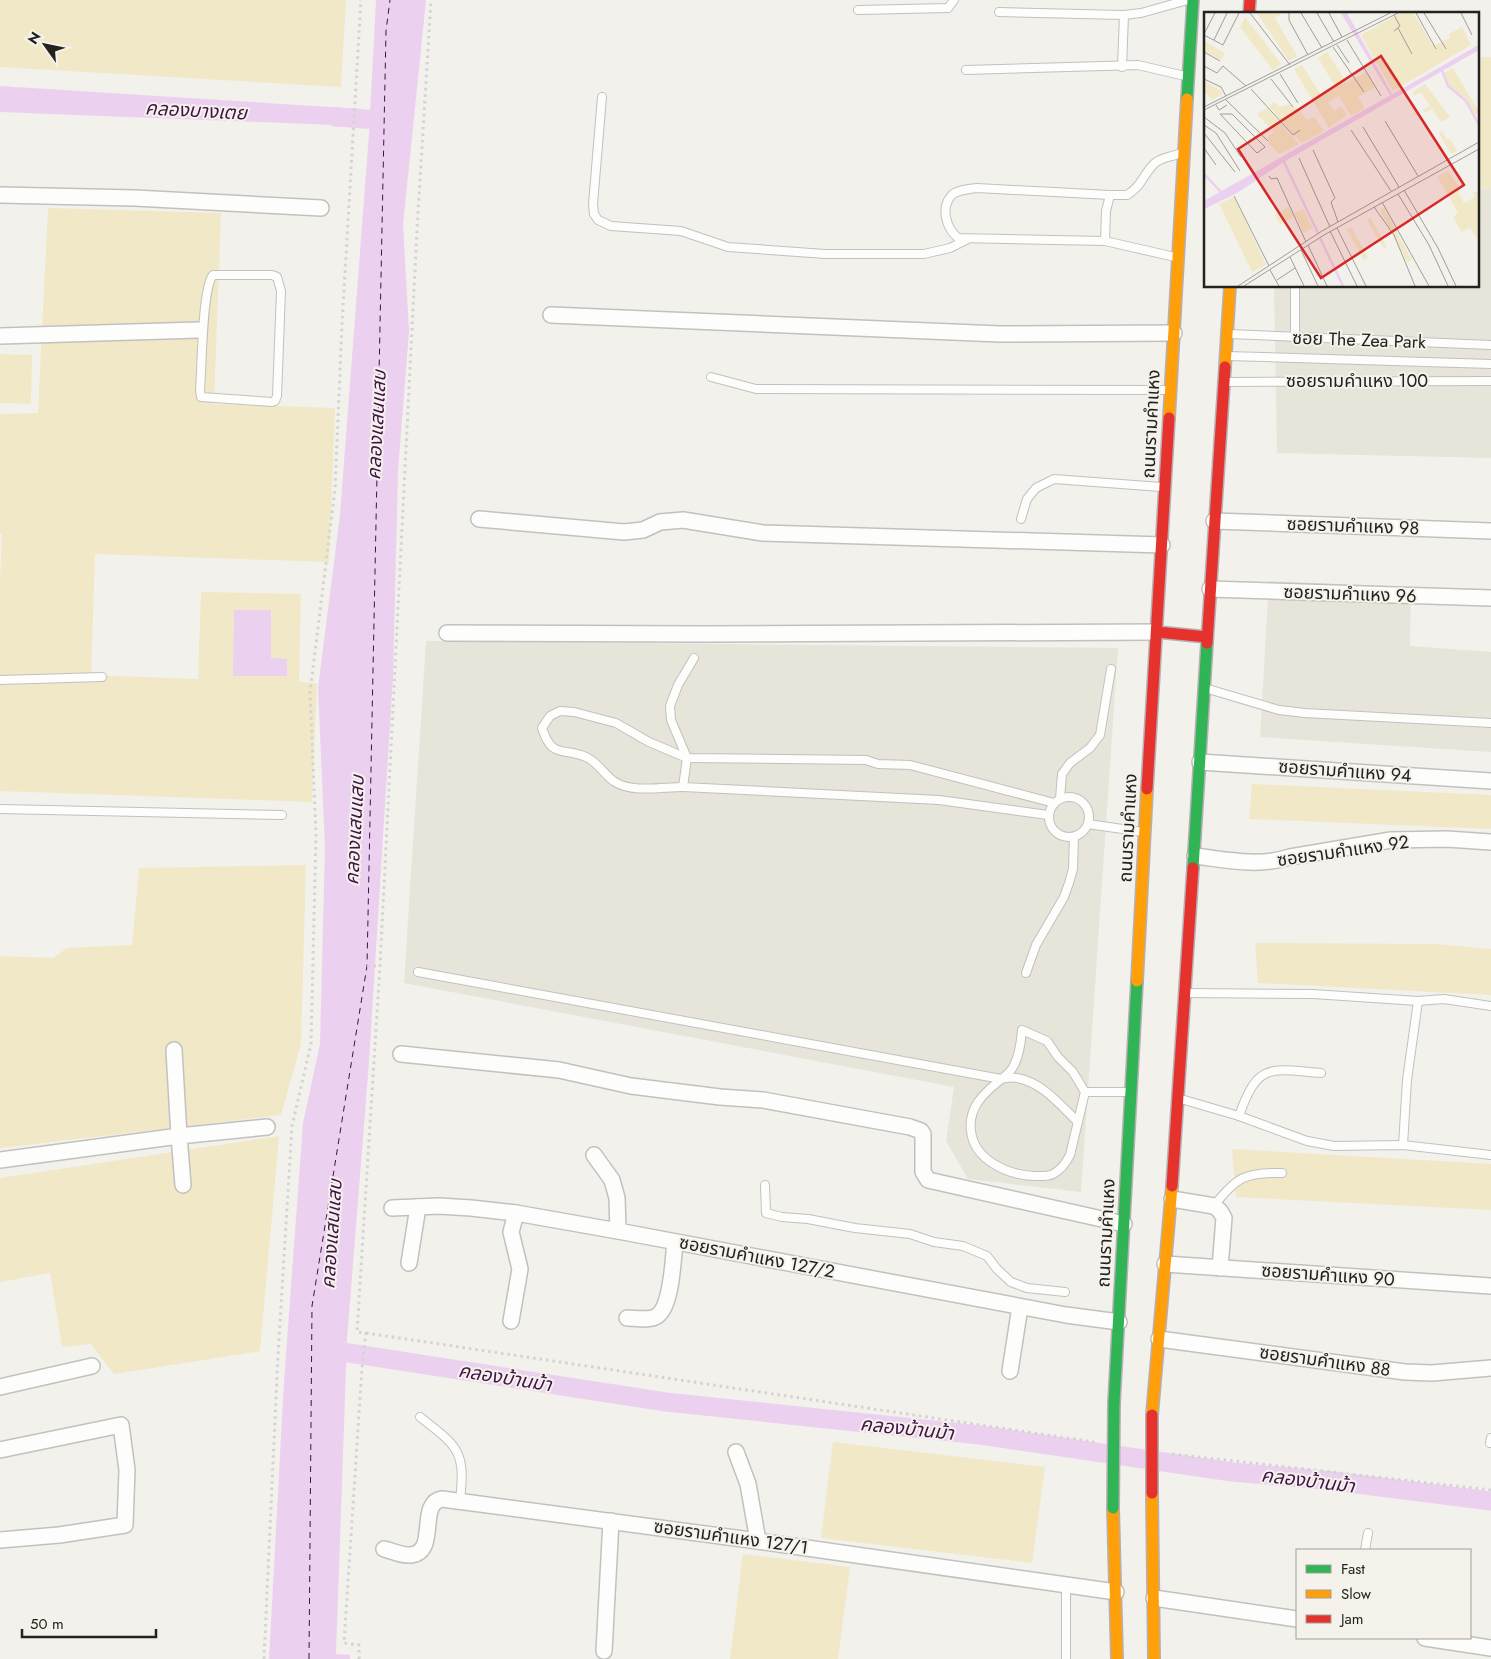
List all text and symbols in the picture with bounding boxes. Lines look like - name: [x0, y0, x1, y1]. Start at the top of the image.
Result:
- inset map: [1204, 12, 1478, 288]
- north arrow: [20, 20, 70, 70]
- text: N: [23, 28, 46, 48]
- water label: คลองบางเตย: [144, 94, 249, 127]
- street label: ซอย The Zea Park: [1292, 325, 1426, 355]
- water label: คลองแสนแสบ: [360, 368, 393, 481]
- street label: ซอยรามคำแหง 100: [1286, 368, 1428, 394]
- street label: ถนนรามคำแหง: [1135, 369, 1167, 479]
- street label: ซอยรามคําแหง 98: [1286, 511, 1420, 541]
- street label: ซอยรามคําแหง 96: [1283, 579, 1417, 609]
- street label: ซอยรามคําแหง 94: [1278, 753, 1412, 789]
- water label: คลองแสนแสบ: [338, 773, 371, 886]
- street label: ถนนรามคำแหง: [1112, 773, 1144, 883]
- street label: ซอยรามคําแหง 92: [1275, 829, 1411, 873]
- water label: คลองแสนแสบ: [314, 1177, 349, 1290]
- street label: ถนนรามคำแหง: [1090, 1178, 1122, 1288]
- street label: ซอยรามคำแหง 127/2: [677, 1229, 837, 1285]
- street label: ซอยรามคำแหง 90: [1260, 1257, 1396, 1293]
- street label: ซอยรามคำแหง 88: [1258, 1339, 1392, 1383]
- water label: คลองบ้านม้า: [456, 1357, 555, 1398]
- water label: คลองบ้านม้า: [859, 1410, 956, 1447]
- water label: คลองบ้านม้า: [1260, 1461, 1357, 1500]
- street label: ซอยรามคำแหง 127/1: [652, 1513, 810, 1561]
- legend: [1296, 1549, 1471, 1639]
- text: Fast: [1341, 1558, 1365, 1580]
- text: Slow: [1341, 1583, 1372, 1605]
- scale bar: [22, 1606, 156, 1638]
- text: Jam: [1339, 1608, 1364, 1630]
- text: 50 m: [30, 1613, 64, 1635]

